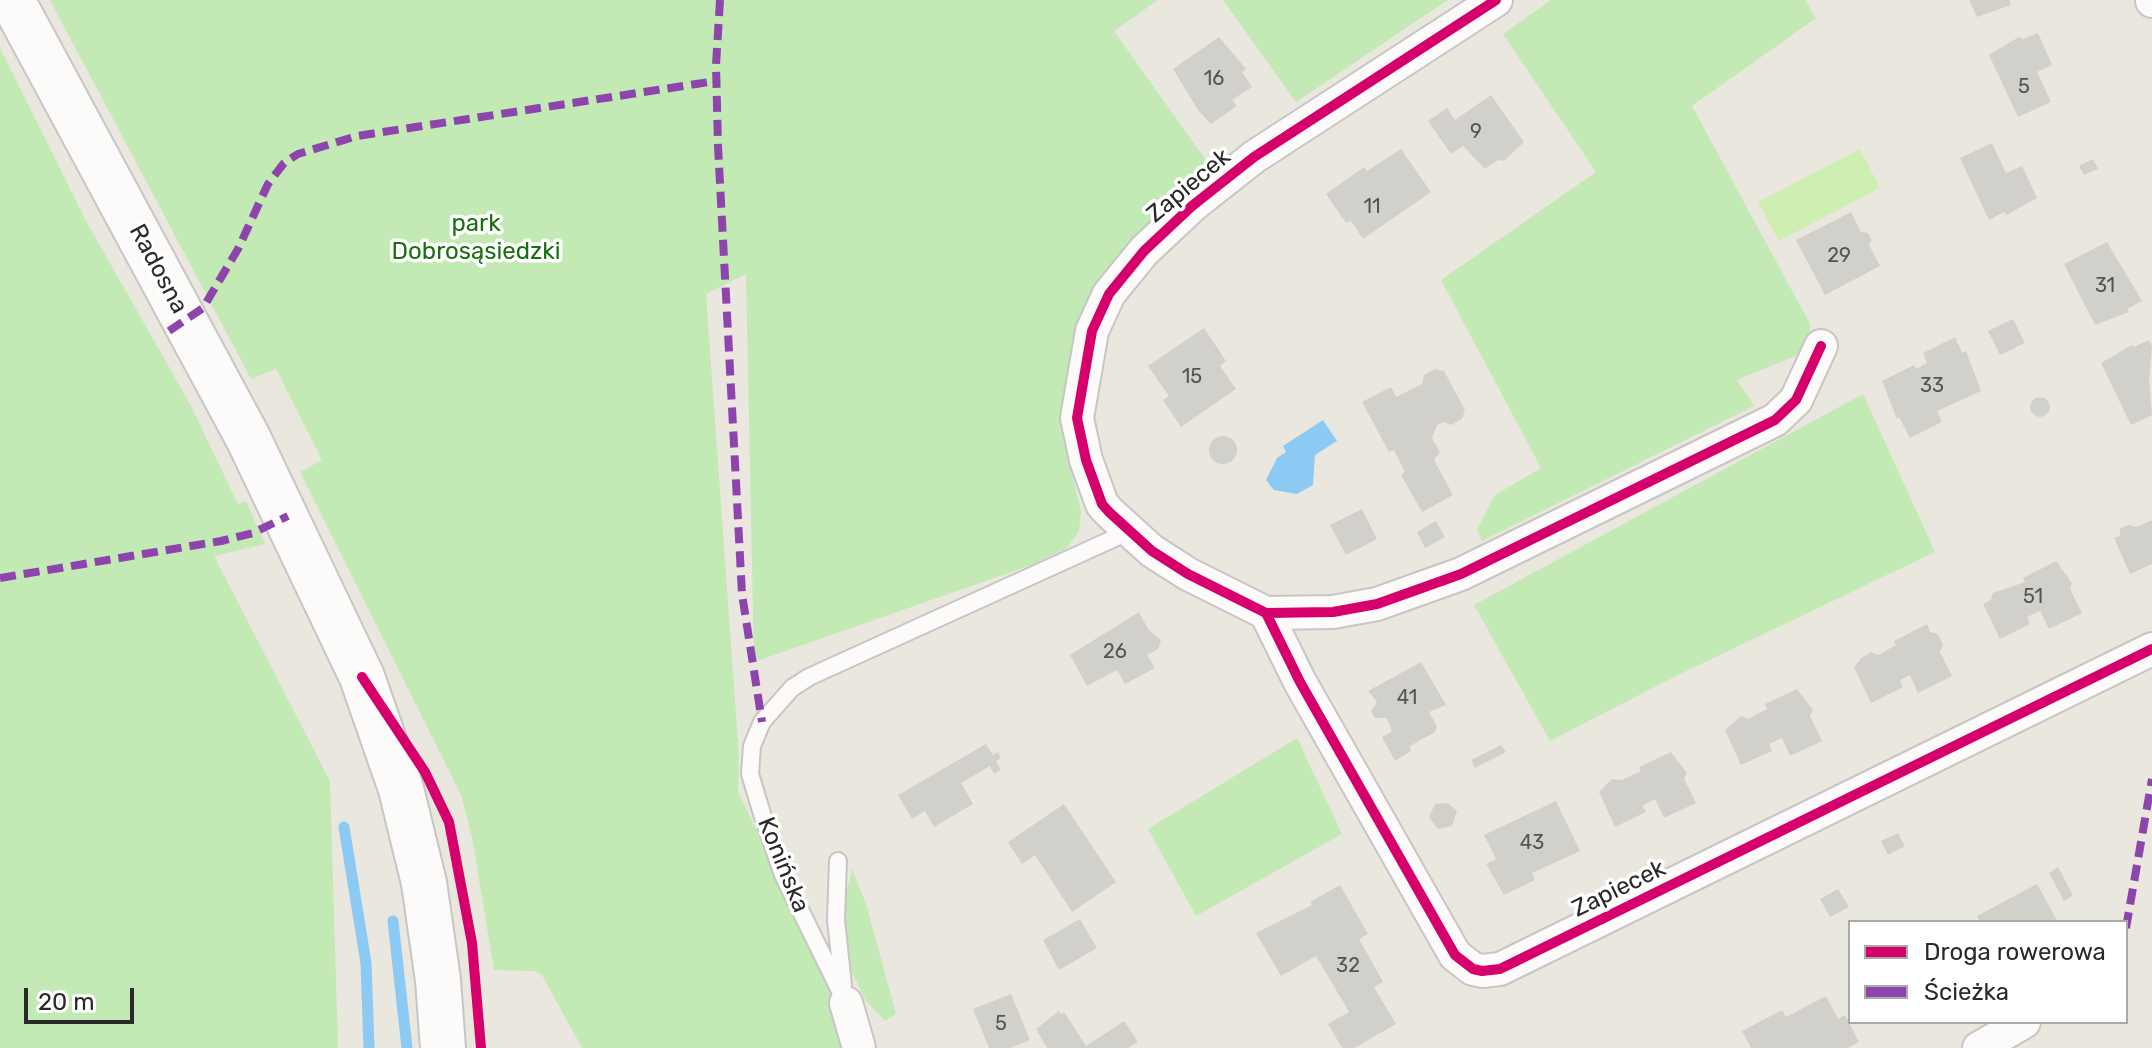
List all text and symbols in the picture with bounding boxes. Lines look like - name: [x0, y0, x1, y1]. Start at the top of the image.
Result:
- house number: 16: [1204, 67, 1224, 91]
- house number: 5: [2018, 75, 2030, 99]
- house number: 9: [1470, 120, 1482, 144]
- street label: Zapiecek: [1141, 143, 1237, 229]
- house number: 11: [1363, 195, 1381, 219]
- park label: park Dobrosąsiedzki: [392, 210, 560, 266]
- street label: Radosna: [123, 219, 193, 319]
- house number: 29: [1827, 244, 1851, 268]
- house number: 31: [2095, 274, 2115, 298]
- house number: 15: [1182, 365, 1202, 389]
- house number: 33: [1920, 374, 1944, 398]
- house number: 51: [2023, 585, 2043, 609]
- house number: 26: [1103, 640, 1127, 664]
- house number: 41: [1397, 686, 1417, 710]
- street label: Konińska: [751, 813, 815, 917]
- house number: 43: [1520, 831, 1544, 855]
- street label: Zapiecek: [1568, 854, 1670, 924]
- legend: [1848, 920, 2128, 1024]
- text: Droga rowerowa: [1924, 938, 2106, 966]
- house number: 32: [1336, 954, 1360, 978]
- scale bar: [28, 972, 138, 1022]
- text: Ścieżka: [1924, 978, 2009, 1006]
- text: 20 m: [38, 988, 95, 1016]
- house number: 5: [995, 1012, 1007, 1036]

